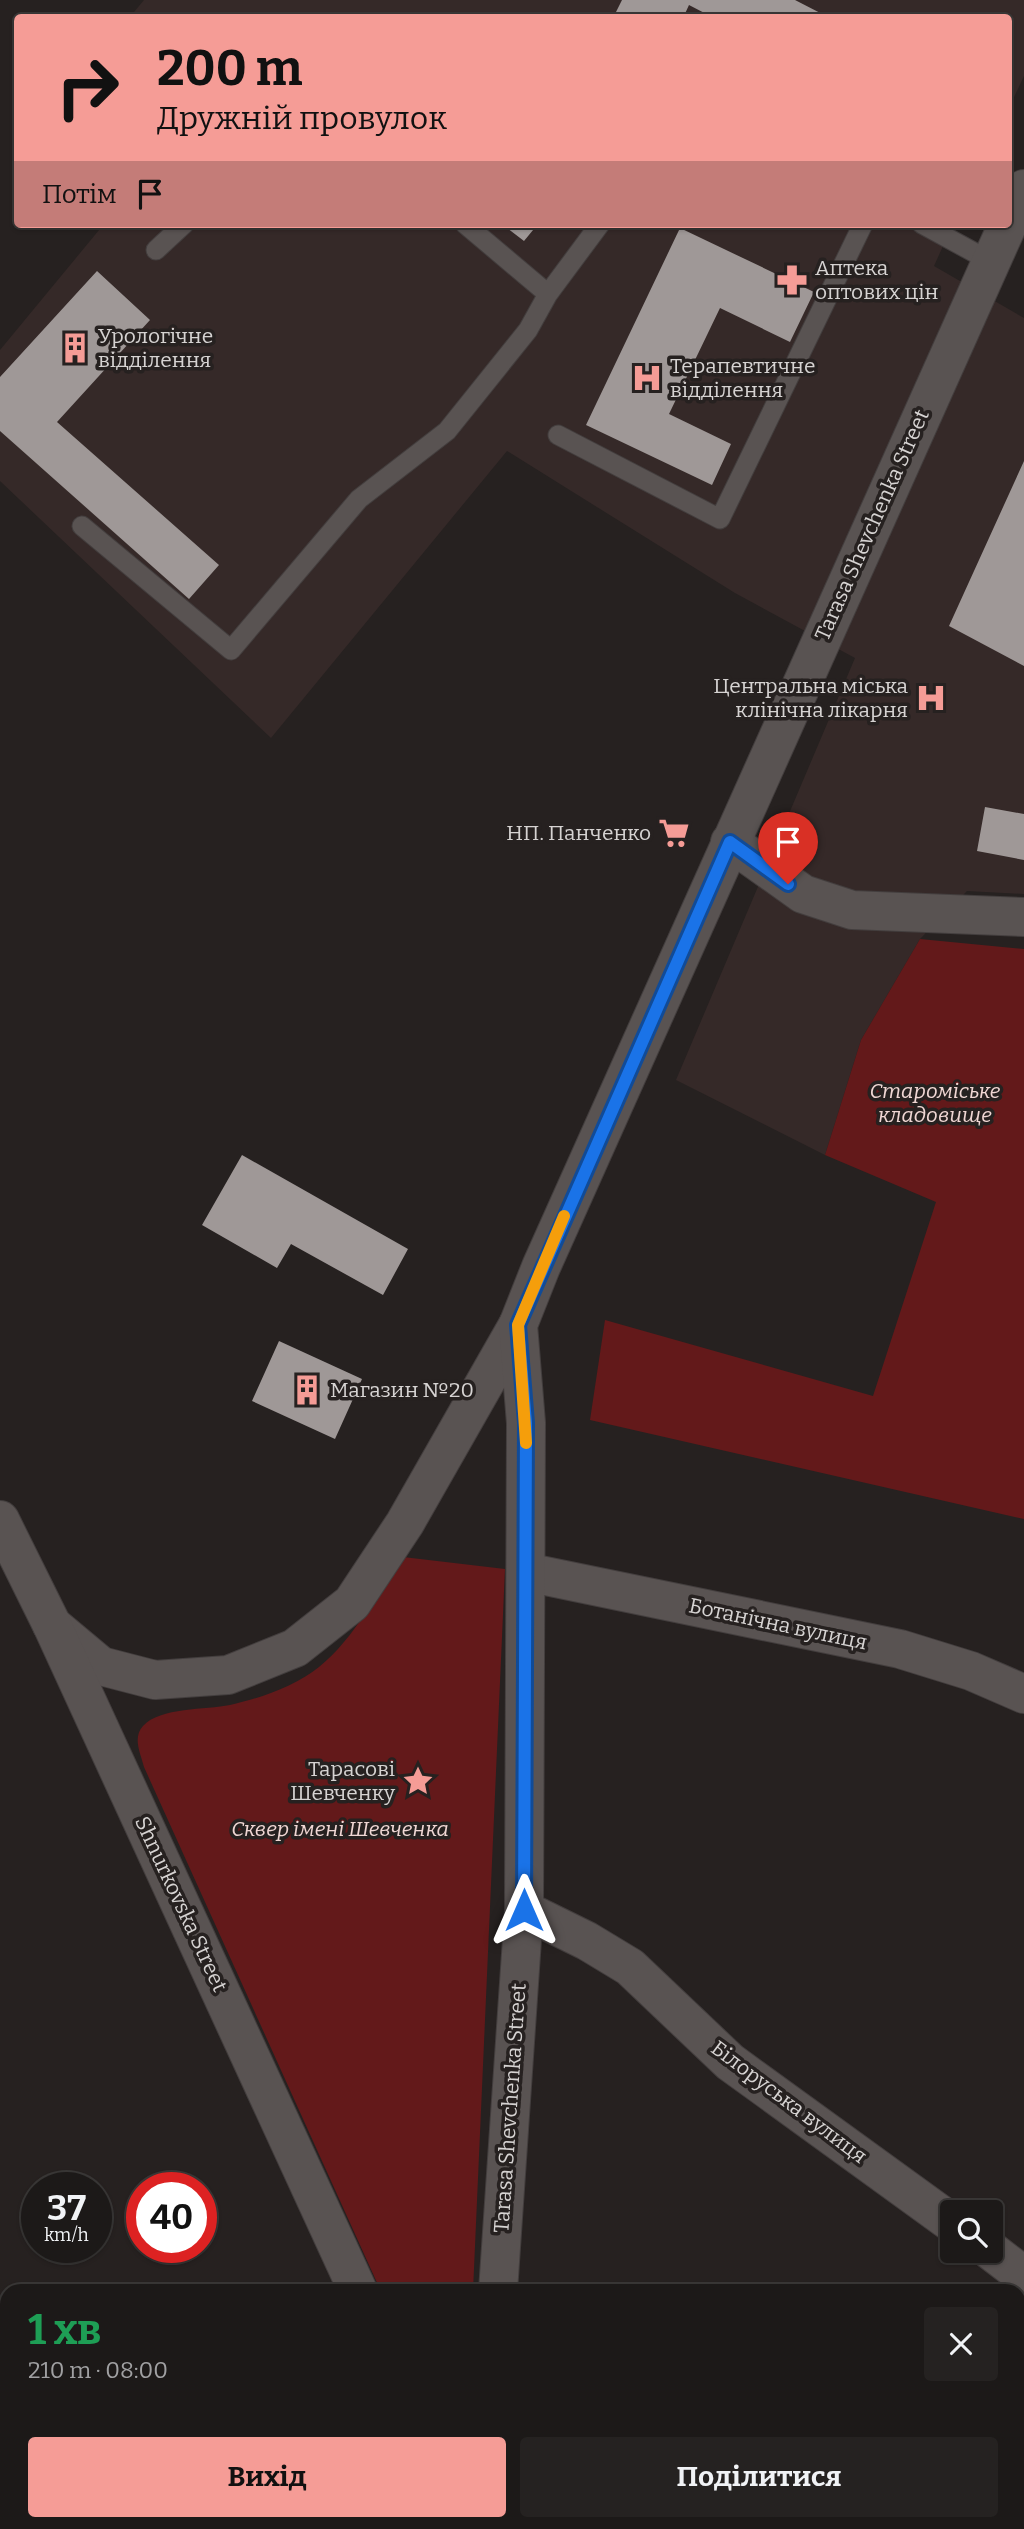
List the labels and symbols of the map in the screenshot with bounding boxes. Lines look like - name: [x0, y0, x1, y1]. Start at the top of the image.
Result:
- place label: Аптека оптових цін: [815, 255, 939, 305]
- pharmacy icon: Аптека оптових цін: [775, 263, 809, 297]
- place label: Урологічне відділення: [98, 323, 213, 373]
- building icon: Урологічне відділення: [58, 331, 92, 365]
- place label: Терапевтичне відділення: [670, 353, 816, 403]
- hospital icon: Терапевтичне відділення: [630, 361, 664, 395]
- street label: Tarasa Shevchenka Street: [809, 405, 935, 645]
- place label: Центральна міська клінічна лікарня: [713, 673, 908, 723]
- hospital icon: Центральна міська клінічна лікарня: [914, 681, 948, 715]
- pin: [758, 812, 818, 884]
- supermarket icon: НП. Панченко: [657, 816, 691, 850]
- place label: НП. Панченко: [506, 820, 651, 846]
- park label: Староміське кладовище: [870, 1078, 1001, 1128]
- building icon: Магазин №20: [290, 1373, 324, 1407]
- place label: Магазин №20: [330, 1377, 474, 1403]
- street label: Ботанічна вулиця: [687, 1592, 869, 1656]
- place label: Тарасові Шевченку: [290, 1756, 396, 1806]
- place icon: Тарасові Шевченку: [401, 1764, 435, 1798]
- street label: Shnurkovska Street: [129, 1812, 233, 1996]
- park label: Сквер імені Шевченка: [231, 1816, 449, 1842]
- position arrow: [487, 1873, 561, 1947]
- street label: Tarasa Shevchenka Street: [488, 1982, 532, 2234]
- street label: Білоруська вулиця: [706, 2035, 872, 2169]
- speed limit sign: 40: [126, 2172, 217, 2263]

